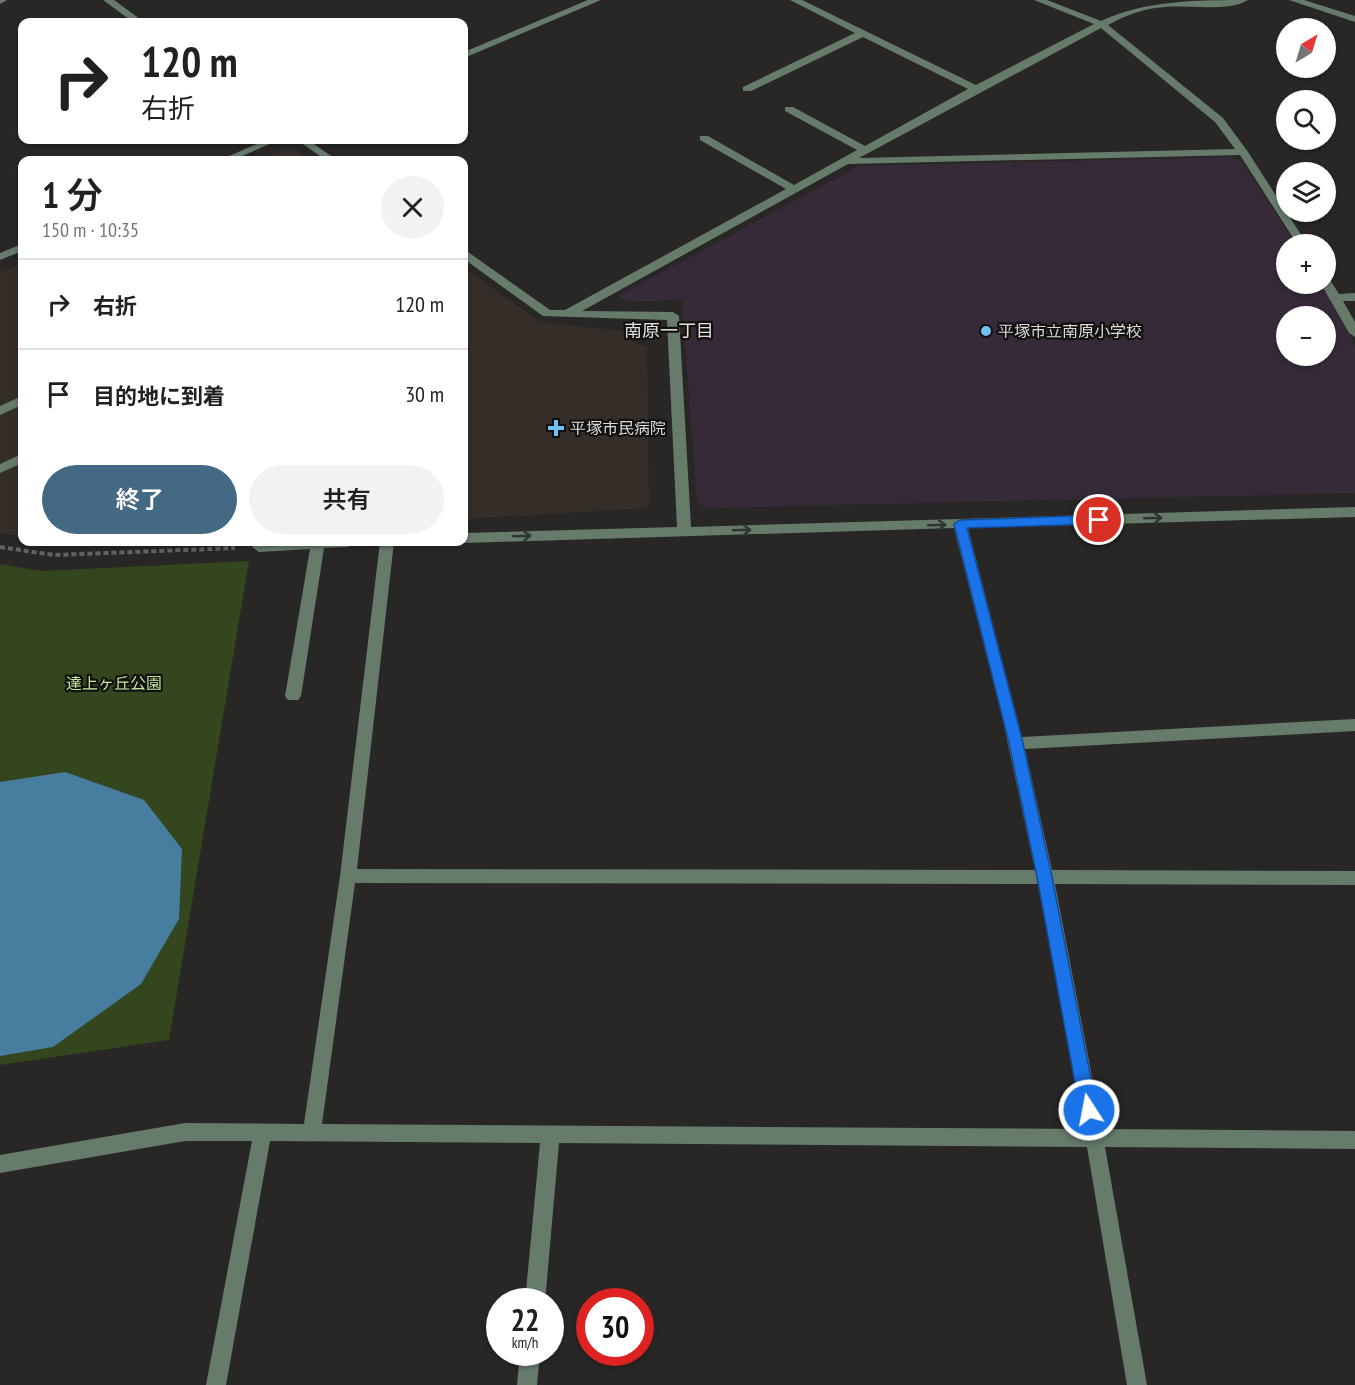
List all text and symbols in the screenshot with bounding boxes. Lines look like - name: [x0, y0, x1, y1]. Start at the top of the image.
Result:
- north arrow: [1276, 18, 1336, 78]
- map controls: [1276, 18, 1336, 366]
- text: 120 m: [141, 34, 238, 89]
- icon: right: [42, 42, 120, 120]
- button: search: [1276, 90, 1336, 150]
- text: 右折: [141, 91, 195, 125]
- button: layers: [1276, 162, 1336, 222]
- text: 1 分: [42, 171, 103, 218]
- button: close: [381, 176, 444, 239]
- text: 150 m · 10:35: [42, 217, 139, 243]
- button: +: [1276, 234, 1336, 294]
- icon: right: [42, 288, 75, 321]
- text: 120 m: [395, 290, 444, 318]
- text: 右折: [93, 292, 137, 320]
- button: −: [1276, 306, 1336, 366]
- district label: 南原一丁目: [624, 319, 714, 342]
- place label: 平塚市立南原小学校: [998, 321, 1142, 341]
- marker: 平塚市立南原小学校: [979, 324, 993, 338]
- icon: arrive: [42, 378, 75, 411]
- text: 30 m: [405, 380, 444, 408]
- text: 目的地に到着: [93, 382, 225, 410]
- place label: 平塚市民病院: [570, 418, 666, 438]
- marker: 平塚市民病院: [547, 419, 565, 437]
- button: 終了: [42, 465, 237, 534]
- button: 共有: [249, 465, 444, 534]
- pin: [1073, 494, 1124, 545]
- icon: arrive: [1082, 503, 1115, 536]
- one-way arrow: [1142, 512, 1162, 524]
- one-way arrow: [926, 519, 946, 530]
- one-way arrow: [732, 524, 752, 536]
- one-way arrow: [511, 531, 531, 542]
- park label: 達上ヶ丘公園: [66, 673, 162, 693]
- position arrow: [1057, 1078, 1121, 1142]
- speed limit sign: 30: [576, 1288, 654, 1366]
- text: 22: [511, 1300, 539, 1339]
- text: km/h: [512, 1333, 538, 1352]

